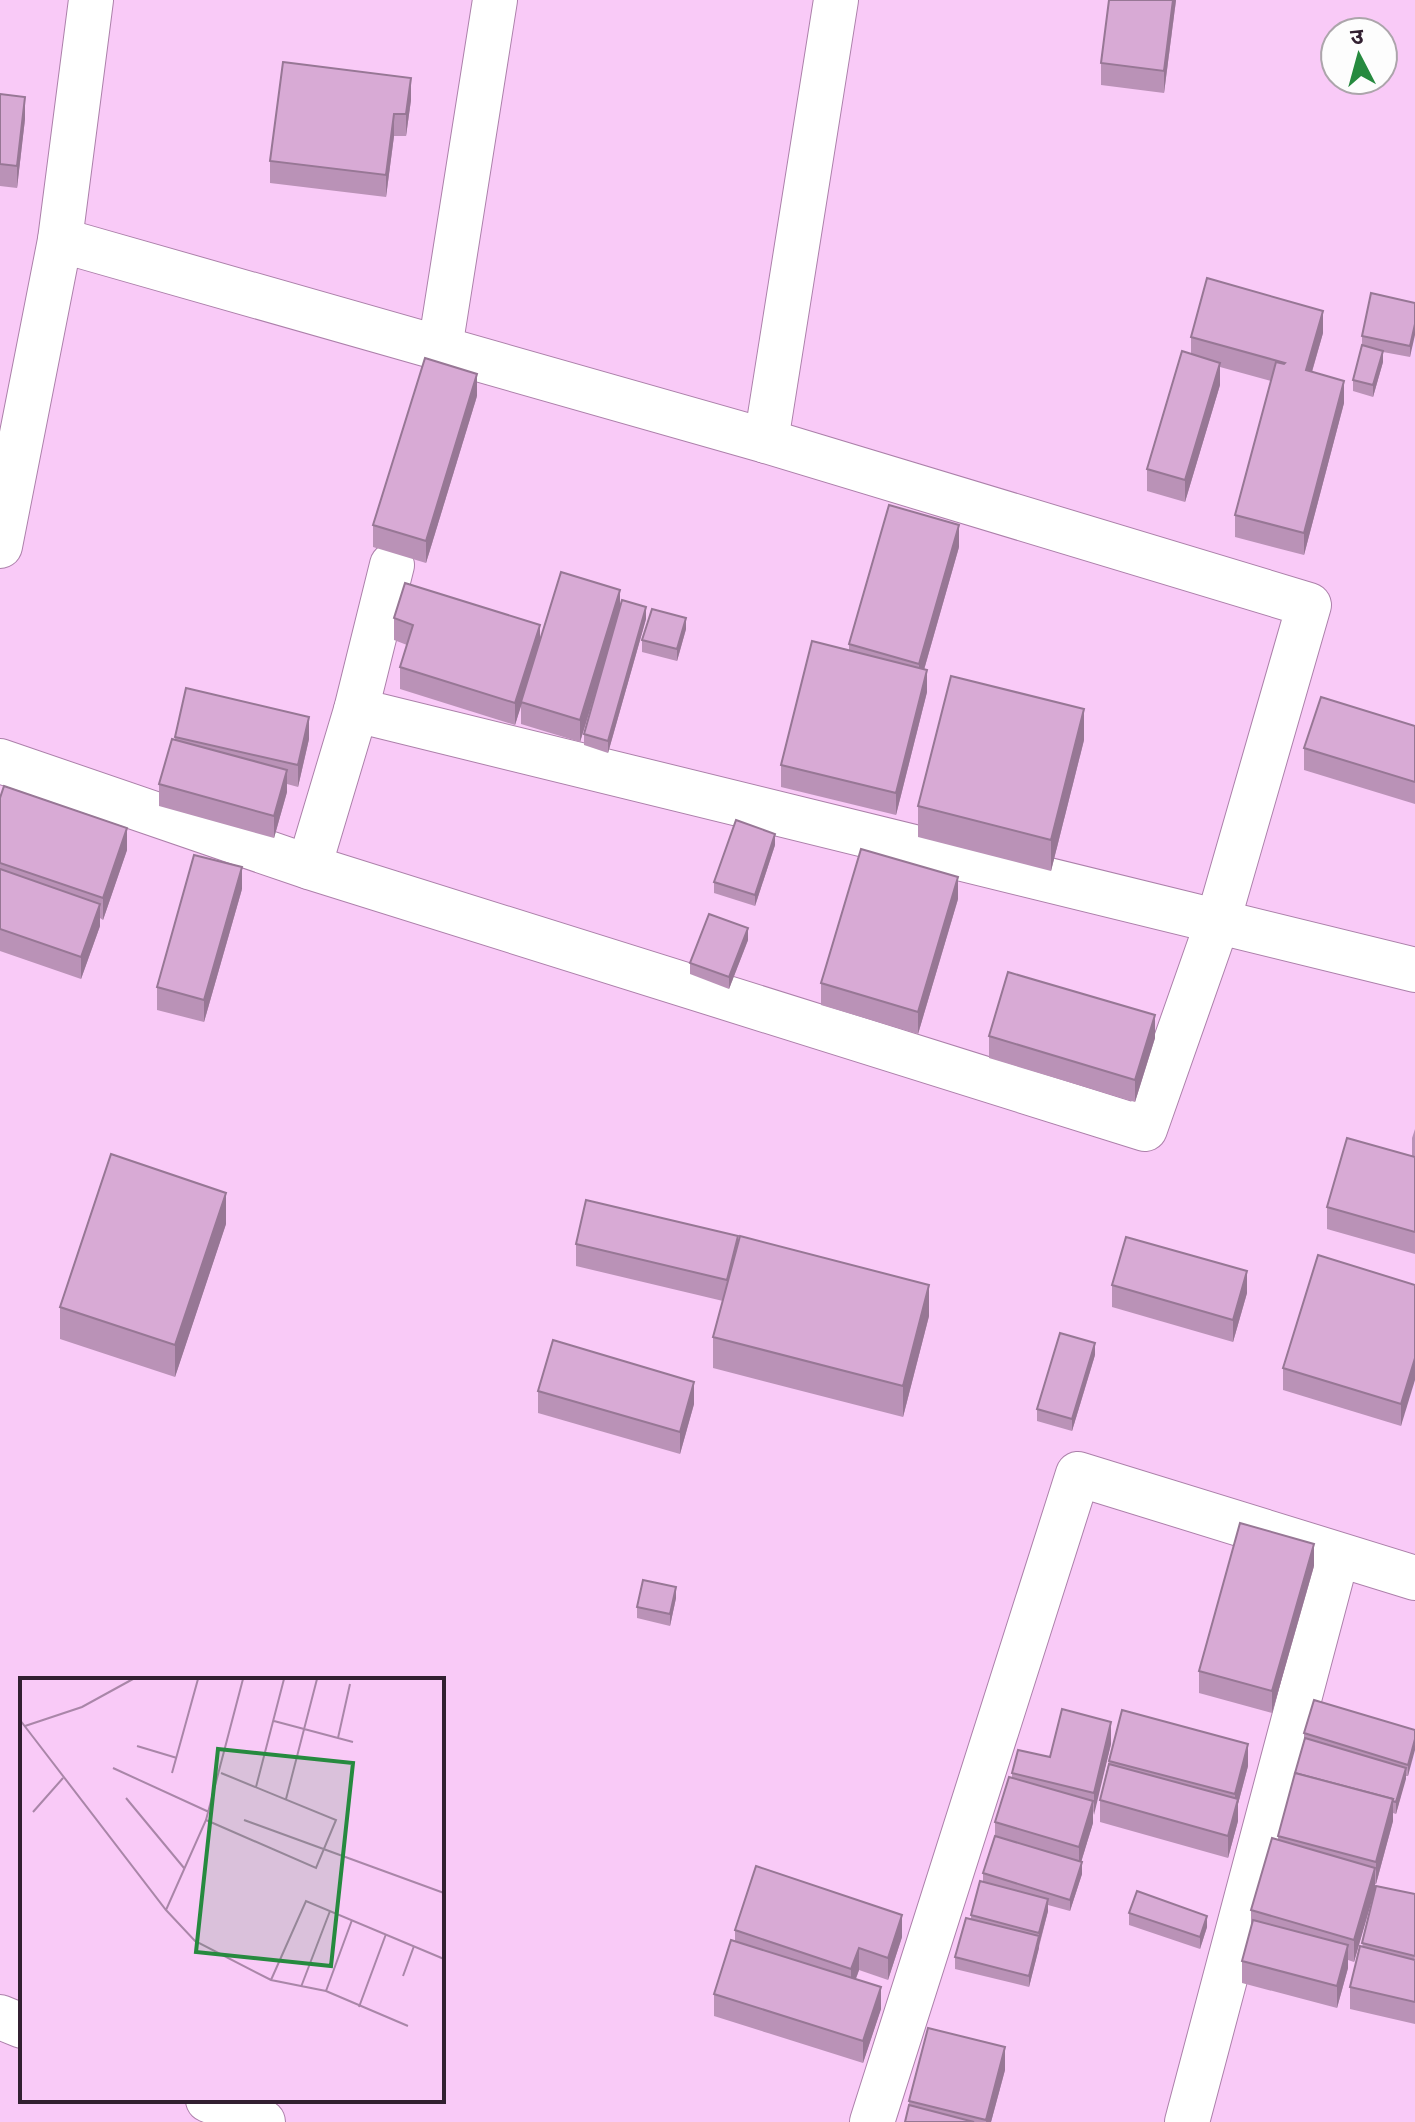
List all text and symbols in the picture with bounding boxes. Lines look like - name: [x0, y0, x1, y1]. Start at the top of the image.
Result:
- north arrow: [1319, 16, 1399, 96]
- text: उ: [1349, 22, 1366, 51]
- inset map: [20, 1678, 444, 2102]

